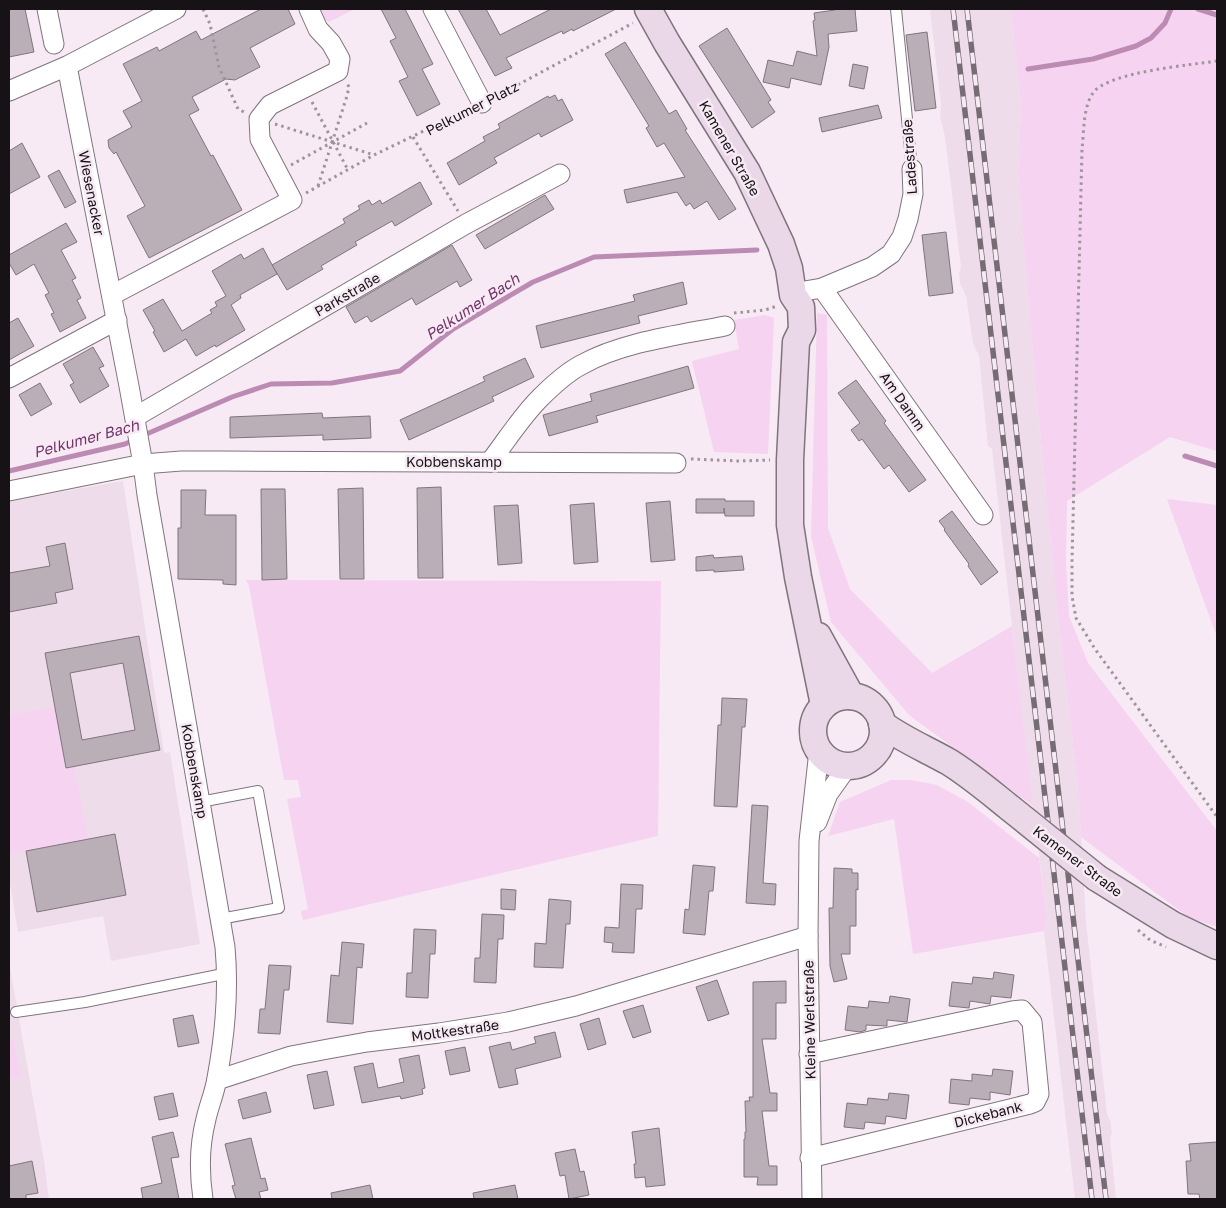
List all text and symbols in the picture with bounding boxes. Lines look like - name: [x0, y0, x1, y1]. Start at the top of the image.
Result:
- street label: Pelkumer Platz: [423, 77, 521, 139]
- street label: Kamener Straße: [696, 97, 764, 199]
- street label: Ladestraße: [898, 119, 920, 195]
- street label: Wiesenacker: [75, 149, 109, 237]
- street label: Parkstraße: [311, 268, 383, 320]
- water label: Pelkumer Bach: [422, 269, 523, 343]
- street label: Am Damm: [877, 368, 929, 434]
- water label: Pelkumer Bach: [31, 415, 141, 461]
- street label: Kobbenskamp: [406, 453, 502, 470]
- street label: Kobbenskamp: [178, 722, 212, 820]
- street label: Kamener Straße: [1030, 822, 1126, 900]
- street label: Kleine Werlstraße: [799, 960, 819, 1080]
- street label: Moltkestraße: [410, 1015, 500, 1045]
- street label: Dickebank: [952, 1097, 1024, 1131]

